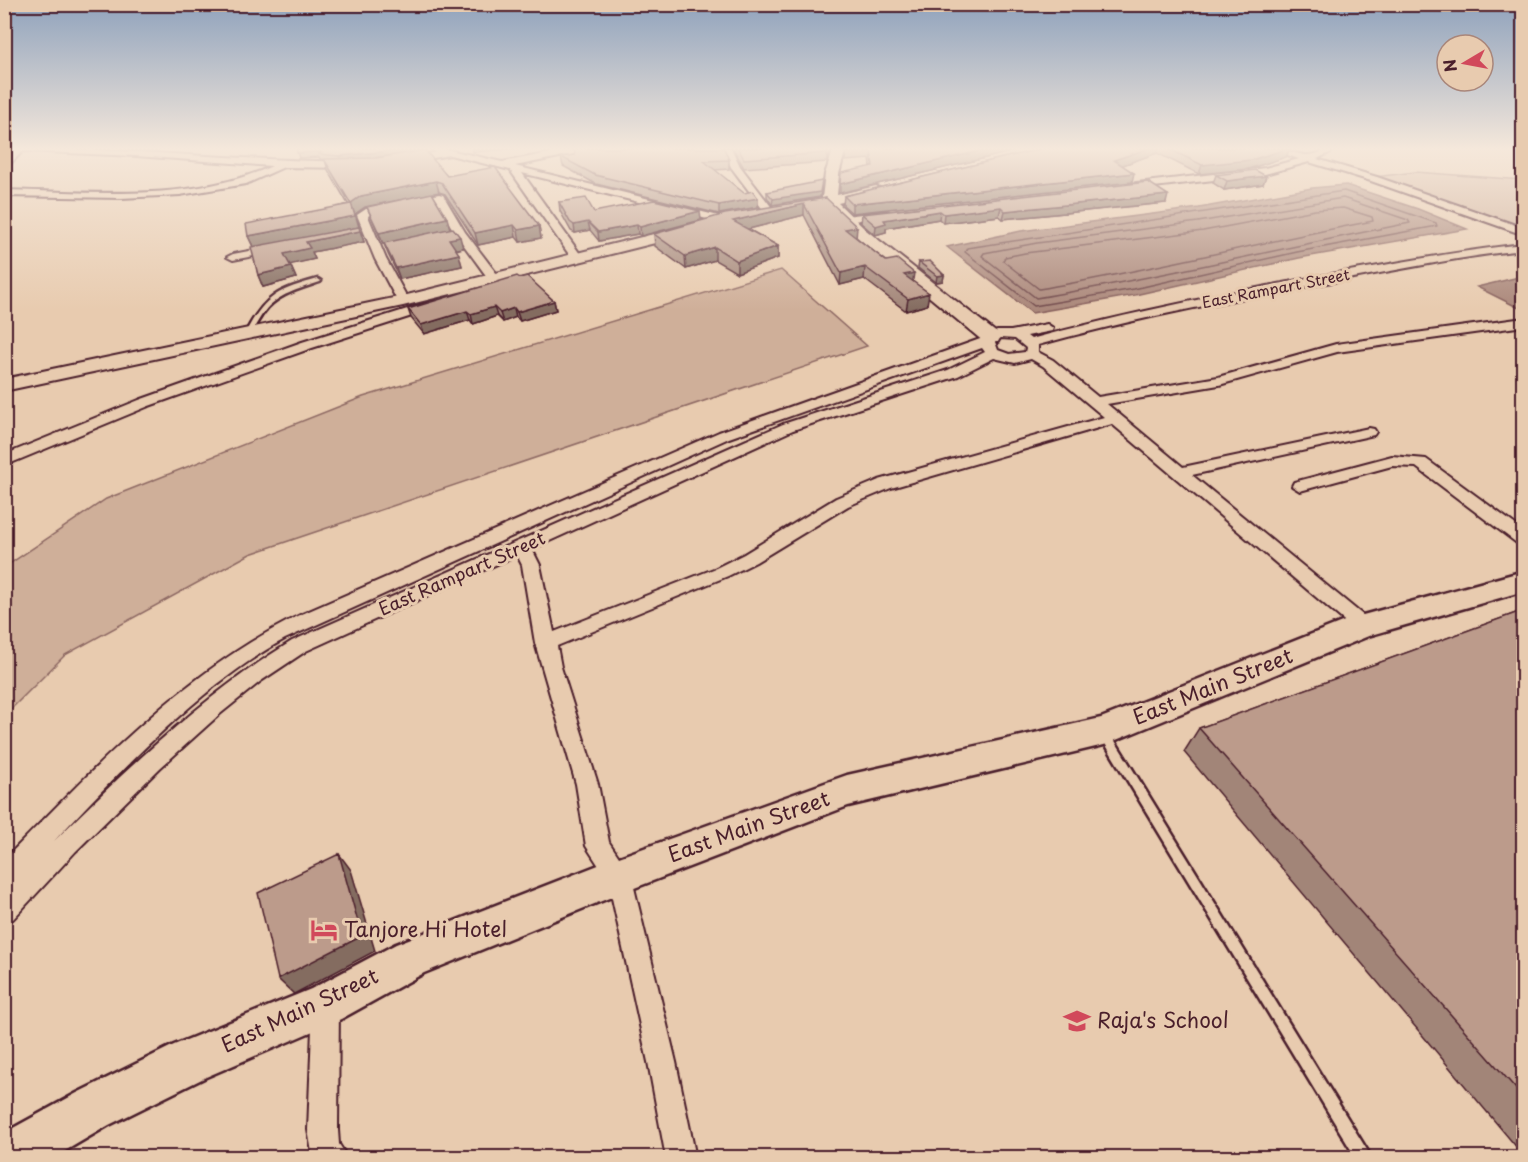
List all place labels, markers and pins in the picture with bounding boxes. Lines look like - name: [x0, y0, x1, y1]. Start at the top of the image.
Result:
- place label: Tanjore Hi Hotel: [344, 912, 507, 944]
- hotel icon: Tanjore Hi Hotel: [309, 915, 339, 945]
- place label: Raja's School: [1097, 1003, 1229, 1035]
- school or university icon: Raja's School: [1062, 1006, 1092, 1036]

